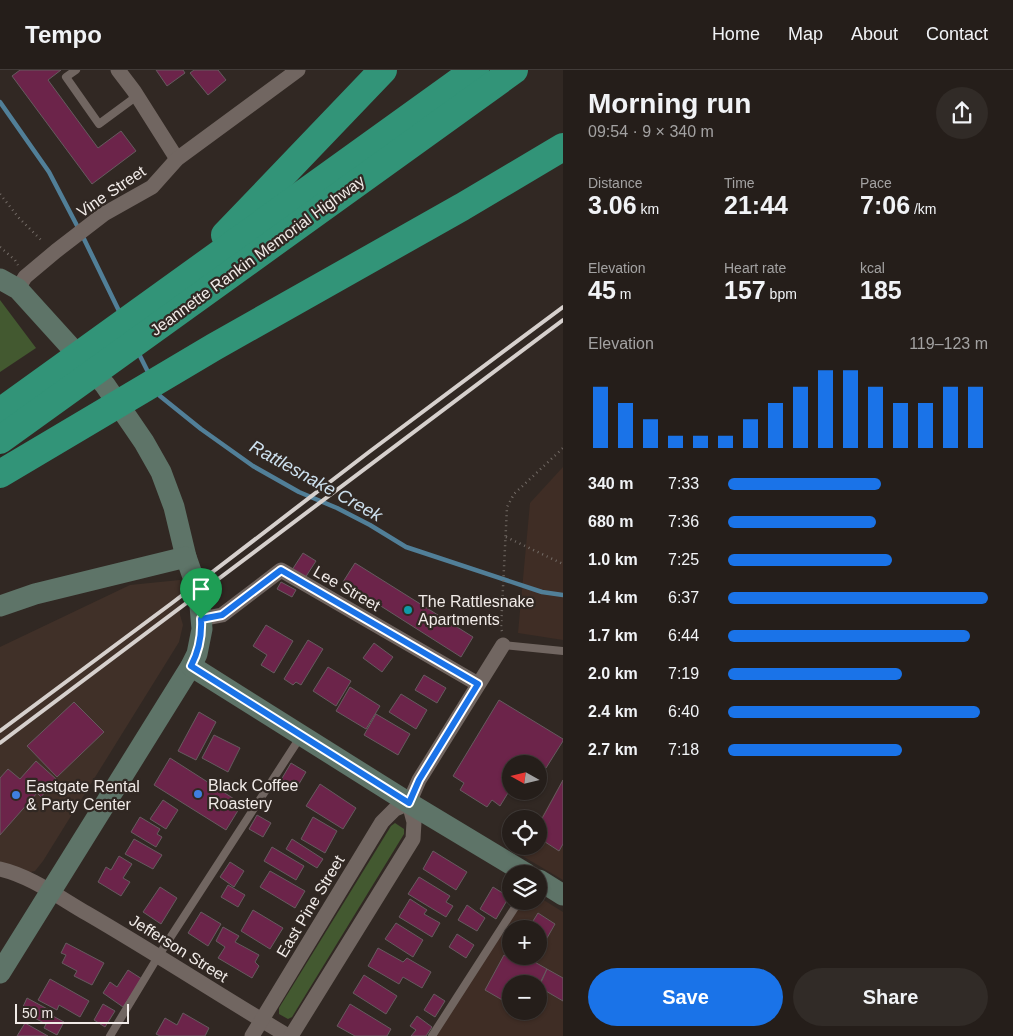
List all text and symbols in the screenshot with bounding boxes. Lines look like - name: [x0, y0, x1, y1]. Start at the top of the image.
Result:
- text: Tempo: [25, 21, 102, 48]
- text: Home: [712, 24, 760, 44]
- text: Map: [788, 24, 823, 44]
- text: About: [851, 24, 898, 44]
- text: Contact: [926, 24, 988, 44]
- button: share: [936, 87, 988, 139]
- text: Morning run: [588, 88, 751, 119]
- text: 09:54 · 9 × 340 m: [588, 123, 714, 140]
- street label: Vine Street: [74, 162, 149, 221]
- street label: Jeannette Rankin Memorial Highway: [147, 172, 368, 339]
- text: Distance: [588, 175, 642, 191]
- text: Time: [724, 175, 755, 191]
- text: Pace: [860, 175, 892, 191]
- text: 3.06: [588, 191, 637, 219]
- text: 21:44: [724, 191, 788, 219]
- text: 7:06: [860, 191, 910, 219]
- text: km: [637, 201, 659, 217]
- text: /km: [910, 201, 937, 217]
- text: Elevation: [588, 260, 646, 276]
- text: Heart rate: [724, 260, 786, 276]
- text: kcal: [860, 260, 885, 276]
- text: 45: [588, 276, 616, 304]
- text: 157: [724, 276, 766, 304]
- text: 185: [860, 276, 902, 304]
- text: m: [616, 286, 631, 302]
- text: bpm: [766, 286, 797, 302]
- text: Elevation: [588, 335, 654, 352]
- text: 119–123 m: [909, 335, 988, 352]
- water label: Rattlesnake Creek: [246, 436, 386, 526]
- text: 340 m: [588, 475, 633, 492]
- text: 7:33: [668, 475, 699, 492]
- text: 680 m: [588, 513, 633, 530]
- text: 7:36: [668, 513, 699, 530]
- text: 1.0 km: [588, 551, 638, 568]
- text: 7:25: [668, 551, 699, 568]
- street label: Lee Street: [311, 563, 383, 615]
- pin: [180, 568, 222, 619]
- icon: arrive: [187, 575, 215, 603]
- text: 1.4 km: [588, 589, 638, 606]
- text: 6:37: [668, 589, 699, 606]
- place label: The Rattlesnake Apartments: [418, 593, 535, 628]
- marker: The Rattlesnake Apartments: [402, 604, 414, 616]
- text: 1.7 km: [588, 627, 638, 644]
- text: 6:44: [668, 627, 699, 644]
- text: 2.0 km: [588, 665, 638, 682]
- text: 7:19: [668, 665, 699, 682]
- text: 2.4 km: [588, 703, 638, 720]
- text: 6:40: [668, 703, 699, 720]
- text: 2.7 km: [588, 741, 638, 758]
- text: 7:18: [668, 741, 699, 758]
- north arrow: [502, 755, 548, 800]
- map controls: [502, 755, 547, 1020]
- place label: Black Coffee Roastery: [208, 777, 299, 812]
- place label: Eastgate Rental & Party Center: [26, 778, 140, 813]
- marker: Black Coffee Roastery: [192, 788, 204, 800]
- marker: Eastgate Rental & Party Center: [10, 789, 22, 801]
- button: locate: [502, 810, 547, 855]
- street label: East Pine Street: [273, 852, 348, 960]
- button: layers: [502, 865, 547, 910]
- street label: Jefferson Street: [126, 911, 231, 986]
- button: +: [502, 920, 547, 965]
- button: Save: [588, 968, 783, 1026]
- button: Share: [793, 968, 988, 1026]
- button: −: [502, 975, 547, 1020]
- scale bar: [15, 1001, 129, 1024]
- text: 50 m: [22, 1005, 53, 1021]

